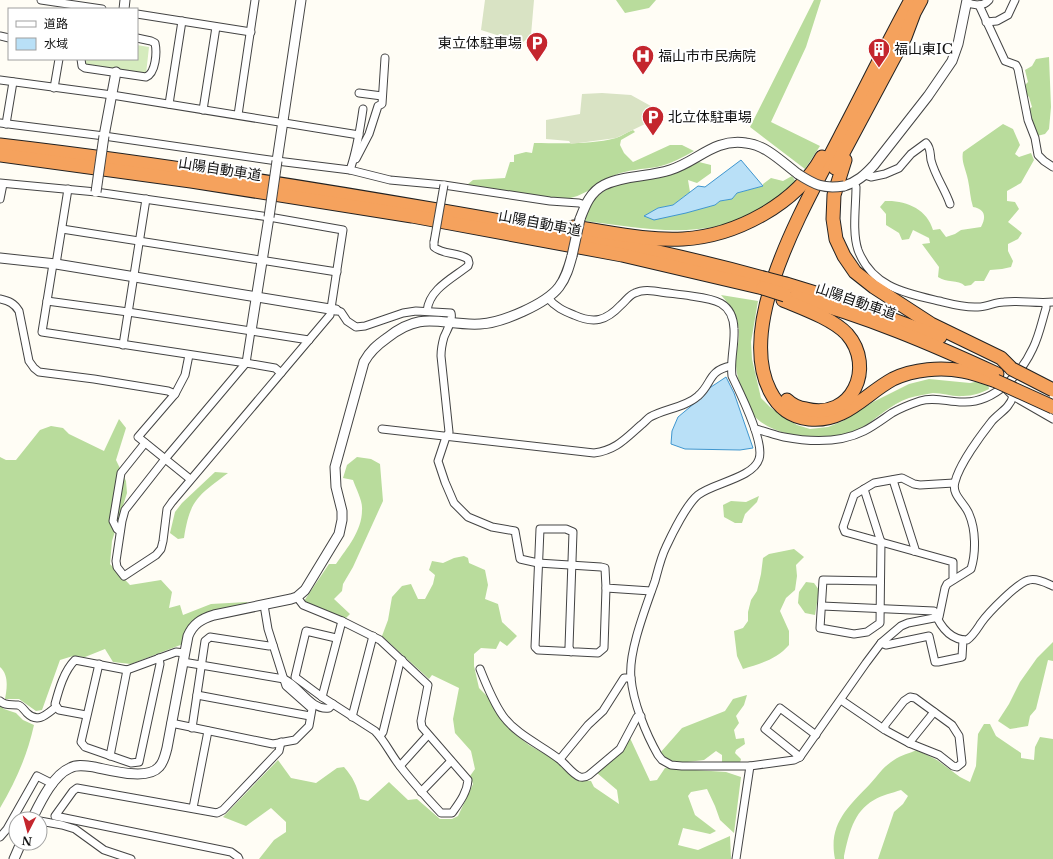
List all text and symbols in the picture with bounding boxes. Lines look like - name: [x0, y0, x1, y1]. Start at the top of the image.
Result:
- legend: [8, 8, 138, 60]
- text: 道路: [44, 16, 68, 31]
- parking icon: 東立体駐車場: [524, 30, 550, 63]
- place label: 東立体駐車場: [438, 34, 522, 52]
- text: 水域: [44, 36, 68, 51]
- building icon: 福山東IC: [866, 36, 892, 69]
- place label: 福山東IC: [894, 40, 953, 58]
- hospital icon: 福山市市民病院: [630, 43, 656, 76]
- place label: 福山市市民病院: [658, 47, 756, 65]
- parking icon: 北立体駐車場: [640, 104, 666, 137]
- place label: 北立体駐車場: [668, 108, 752, 126]
- street label: 山陽自動車道: [177, 154, 263, 184]
- street label: 山陽自動車道: [497, 206, 583, 240]
- street label: 山陽自動車道: [813, 279, 899, 323]
- north arrow: [8, 811, 48, 851]
- text: N: [20, 833, 33, 848]

